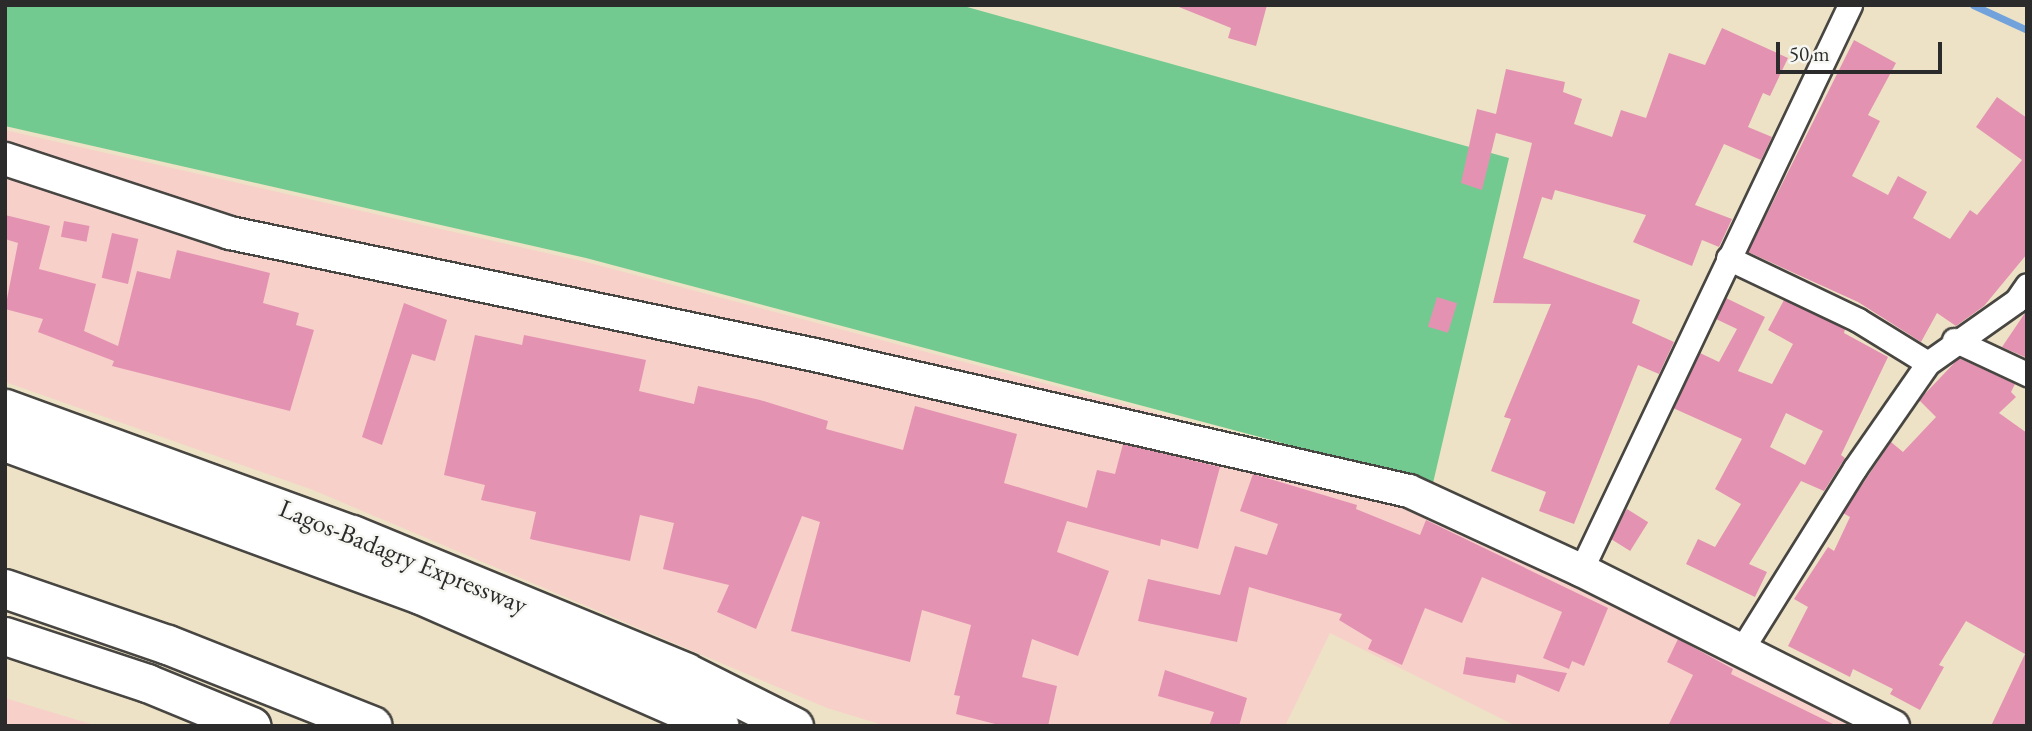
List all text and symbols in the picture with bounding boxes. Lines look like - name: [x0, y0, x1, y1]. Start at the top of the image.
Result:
- scale bar: [1780, 28, 1946, 72]
- text: 50 m: [1789, 40, 1830, 67]
- street label: Lagos-Badagry Expressway: [274, 493, 532, 621]

